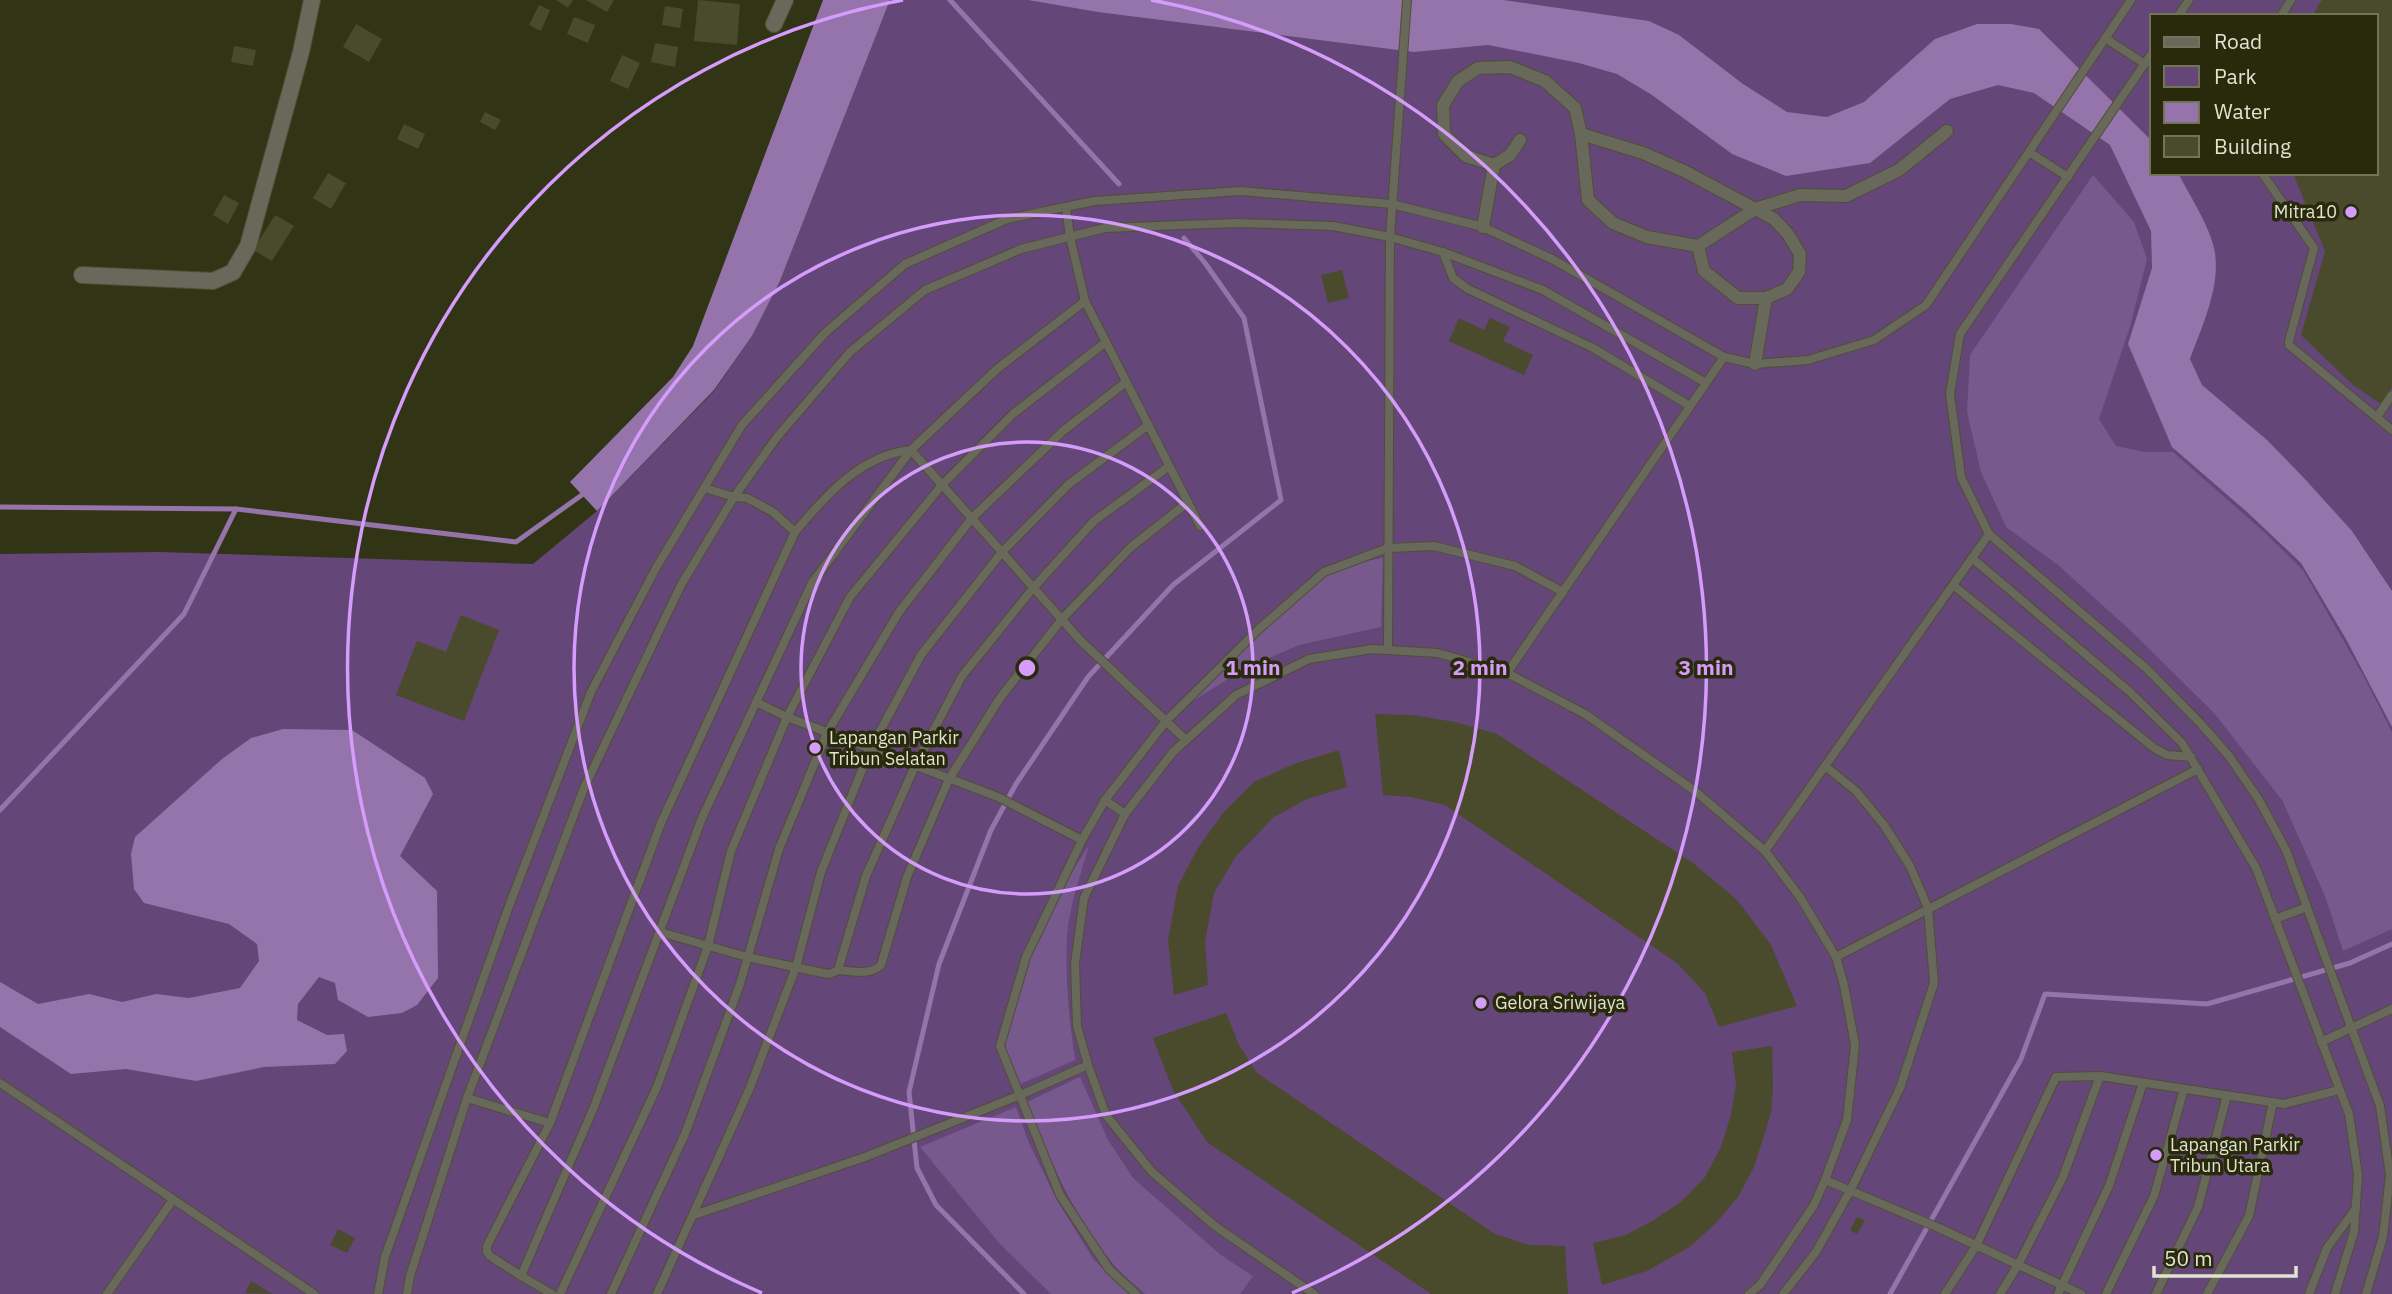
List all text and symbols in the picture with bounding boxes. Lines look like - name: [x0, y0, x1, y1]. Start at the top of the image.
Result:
- legend: [2150, 14, 2378, 175]
- text: Road: [2214, 27, 2262, 55]
- text: Park: [2214, 62, 2257, 90]
- text: Water: [2214, 97, 2271, 125]
- text: Building: [2214, 132, 2291, 160]
- place label: Mitra10: [2274, 200, 2337, 223]
- marker: Mitra10: [2343, 204, 2359, 220]
- text: 1 min: [1226, 653, 1280, 681]
- text: 2 min: [1453, 653, 1507, 681]
- text: 3 min: [1679, 653, 1733, 681]
- centre of rings: [1015, 656, 1039, 680]
- place label: Lapangan Parkir Tribun Selatan: [829, 726, 959, 770]
- marker: Lapangan Parkir Tribun Selatan: [807, 740, 823, 756]
- place label: Gelora Sriwijaya: [1495, 991, 1625, 1014]
- marker: Gelora Sriwijaya: [1473, 995, 1489, 1011]
- place label: Lapangan Parkir Tribun Utara: [2170, 1133, 2300, 1177]
- marker: Lapangan Parkir Tribun Utara: [2148, 1147, 2164, 1163]
- scale bar: [2154, 1234, 2296, 1278]
- text: 50 m: [2164, 1244, 2213, 1272]

